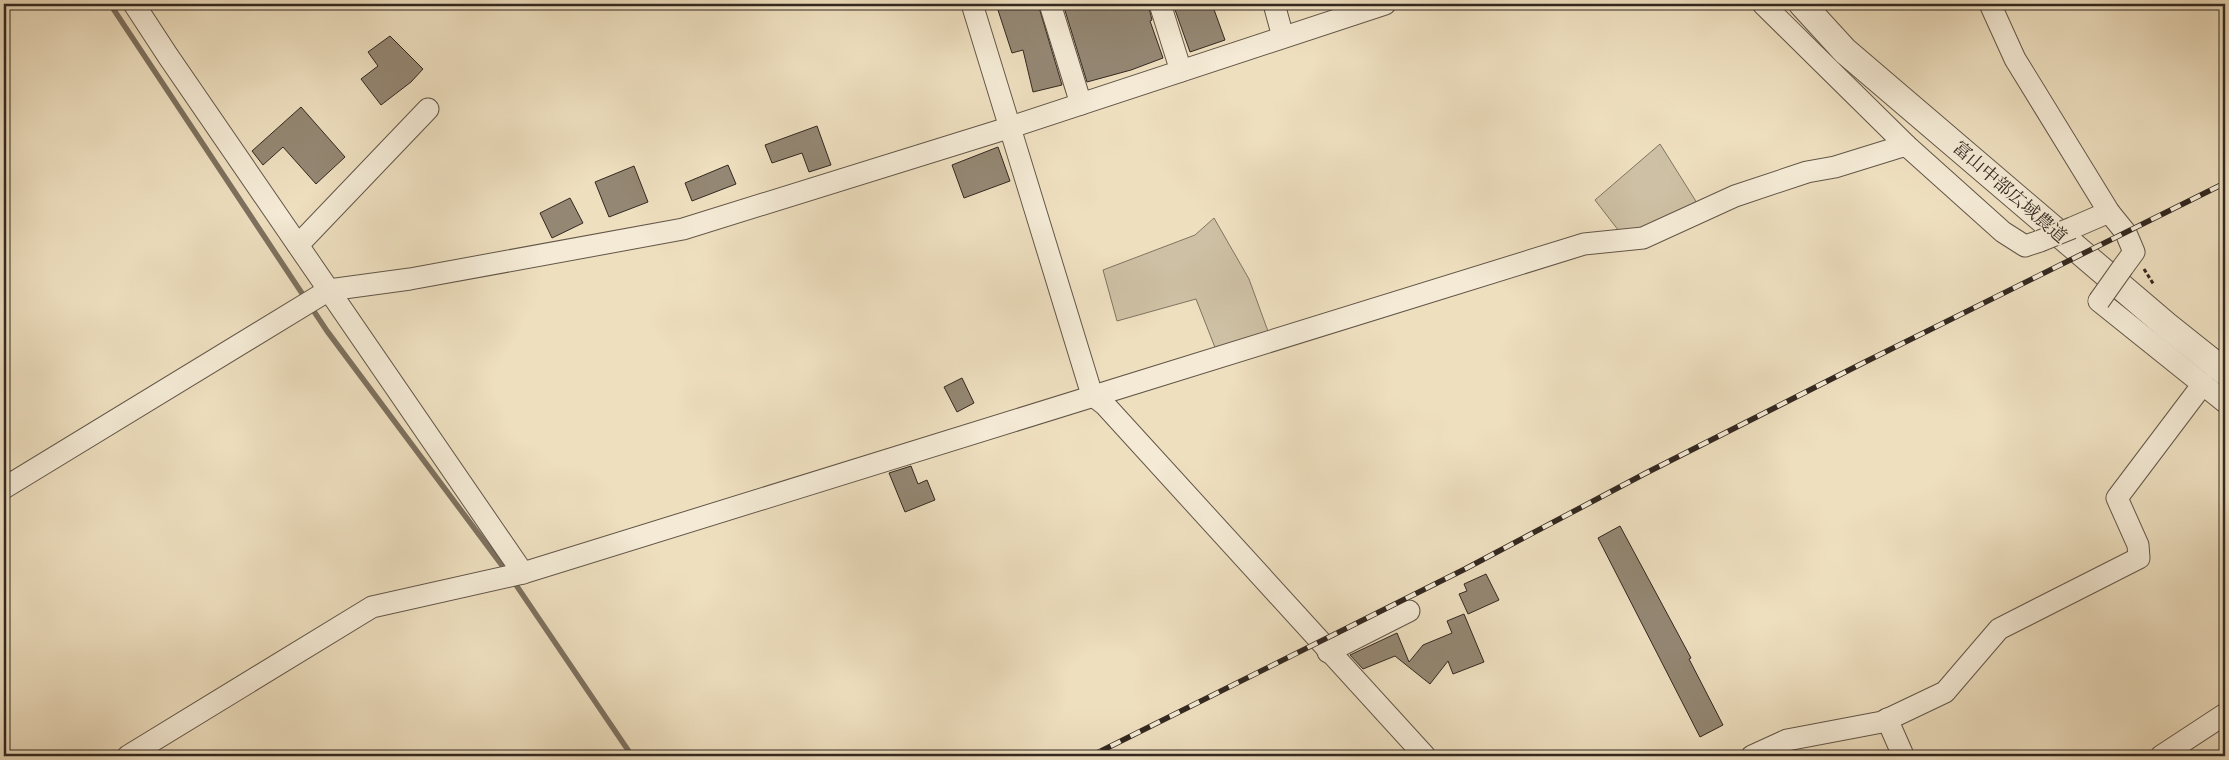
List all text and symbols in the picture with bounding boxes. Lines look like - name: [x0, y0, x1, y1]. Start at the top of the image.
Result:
- street label: 富山中部広域農道: [1948, 137, 2071, 248]

